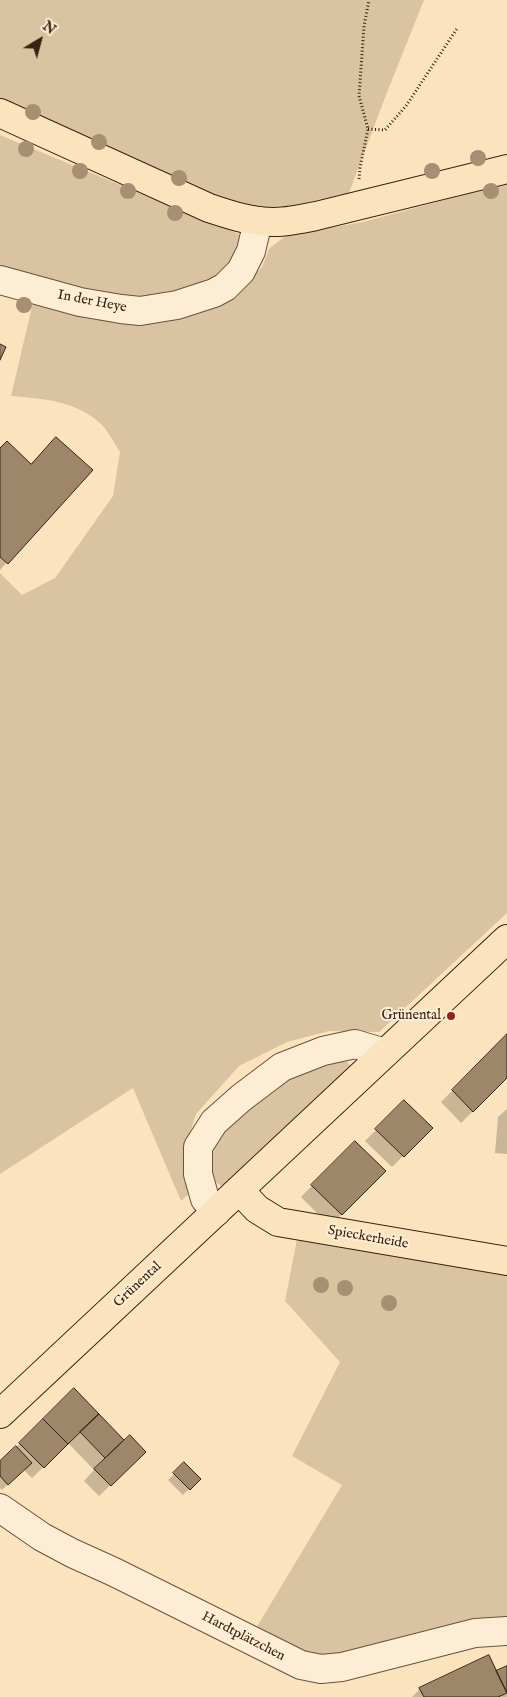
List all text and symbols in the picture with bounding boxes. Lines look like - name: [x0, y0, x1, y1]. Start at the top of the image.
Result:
- north arrow: [15, 15, 65, 65]
- text: N: [39, 17, 59, 39]
- street label: In der Heye: [56, 287, 128, 317]
- place label: Grünental: [381, 1008, 441, 1024]
- marker: Grünental: [445, 1010, 457, 1022]
- street label: Spieckerheide: [327, 1223, 409, 1253]
- street label: Grünental: [111, 1259, 165, 1311]
- street label: Hardtplätzchen: [198, 1609, 288, 1665]

